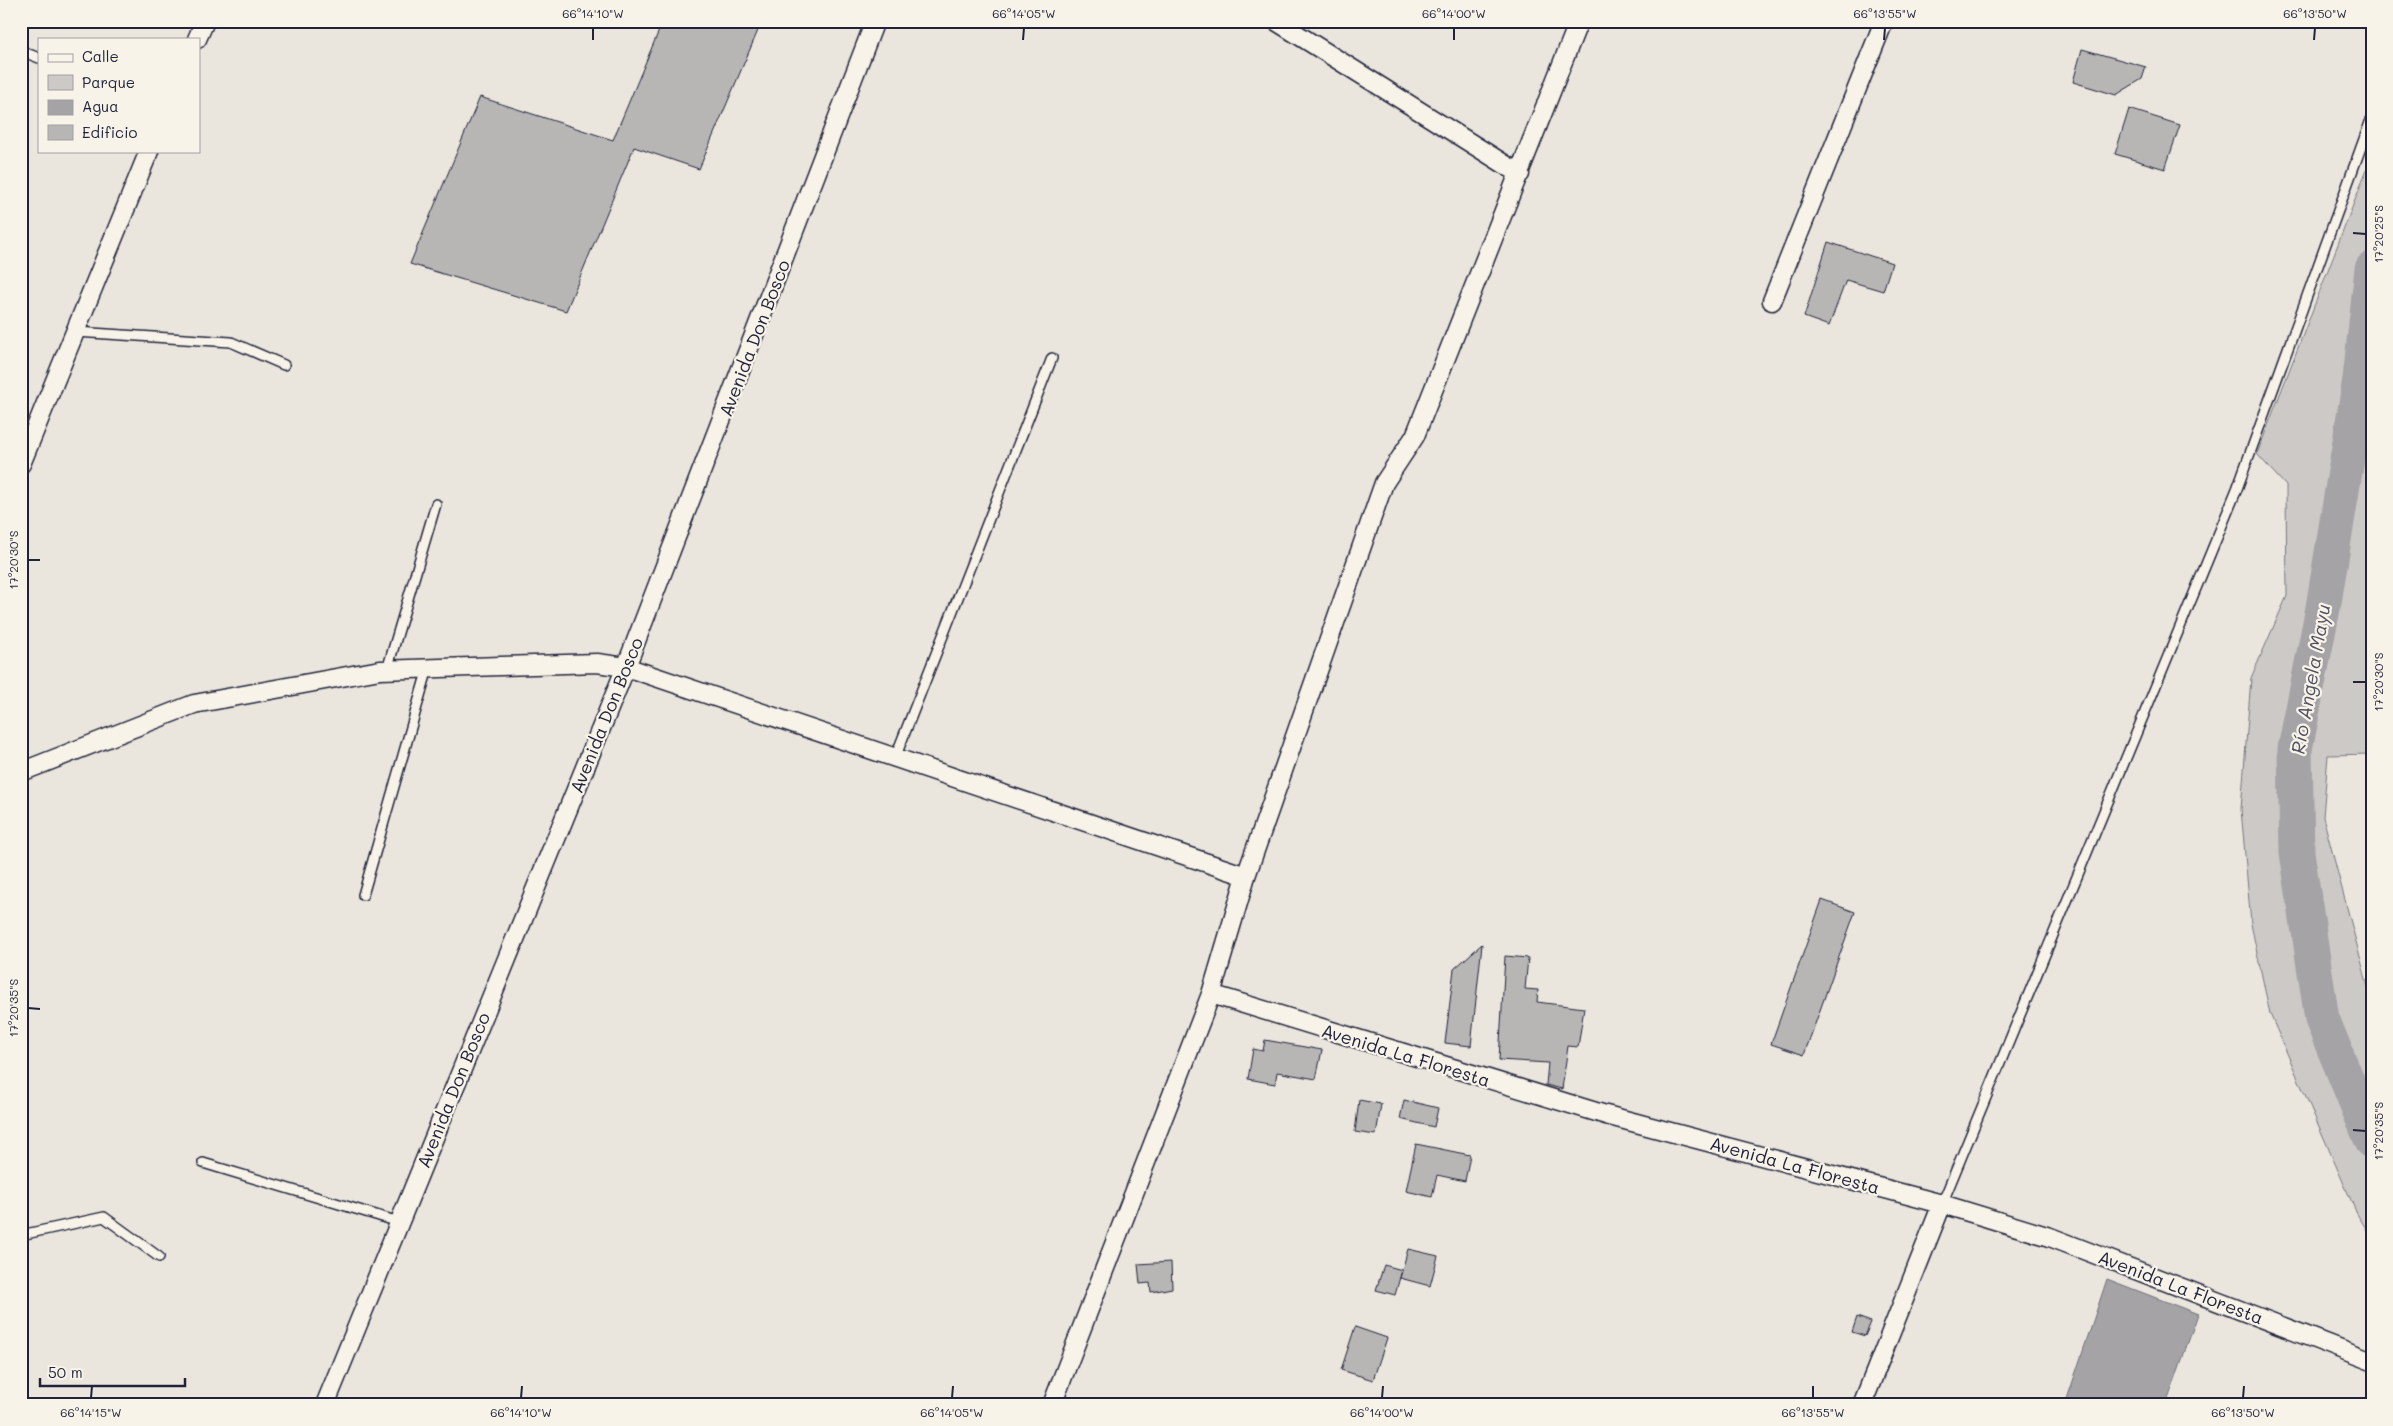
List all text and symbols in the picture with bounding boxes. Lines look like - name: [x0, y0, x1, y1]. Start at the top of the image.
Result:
- text: 66°14'10"W: [562, 5, 624, 21]
- text: 66°14'05"W: [992, 5, 1056, 21]
- text: 66°14'00"W: [1422, 5, 1486, 21]
- text: 66°13'55"W: [1854, 5, 1916, 21]
- text: 66°13'50"W: [2283, 5, 2347, 21]
- legend: [38, 38, 200, 152]
- text: Calle: [82, 46, 119, 66]
- text: Parque: [82, 72, 135, 92]
- text: Agua: [82, 96, 119, 116]
- text: Edificio: [82, 122, 138, 142]
- text: 17°20'25"S: [2370, 205, 2386, 263]
- street label: Avenida Don Bosco: [713, 256, 795, 420]
- text: 17°20'30"S: [5, 530, 21, 589]
- water label: Río Angela Mayu: [2284, 602, 2336, 756]
- street label: Avenida Don Bosco: [564, 633, 648, 796]
- text: 17°20'30"S: [2370, 652, 2386, 711]
- text: 17°20'35"S: [5, 979, 21, 1037]
- street label: Avenida Don Bosco: [411, 1008, 495, 1171]
- street label: Avenida La Floresta: [1319, 1018, 1493, 1092]
- text: 17°20'35"S: [2370, 1102, 2386, 1160]
- street label: Avenida La Floresta: [1707, 1131, 1883, 1199]
- street label: Avenida La Floresta: [2095, 1244, 2267, 1330]
- scale bar: [40, 1356, 185, 1388]
- text: 50 m: [48, 1362, 83, 1382]
- text: 66°14'15"W: [60, 1404, 122, 1420]
- text: 66°14'10"W: [490, 1404, 552, 1420]
- text: 66°14'05"W: [920, 1404, 984, 1420]
- text: 66°14'00"W: [1350, 1404, 1414, 1420]
- text: 66°13'55"W: [1782, 1404, 1844, 1420]
- text: 66°13'50"W: [2211, 1404, 2275, 1420]

